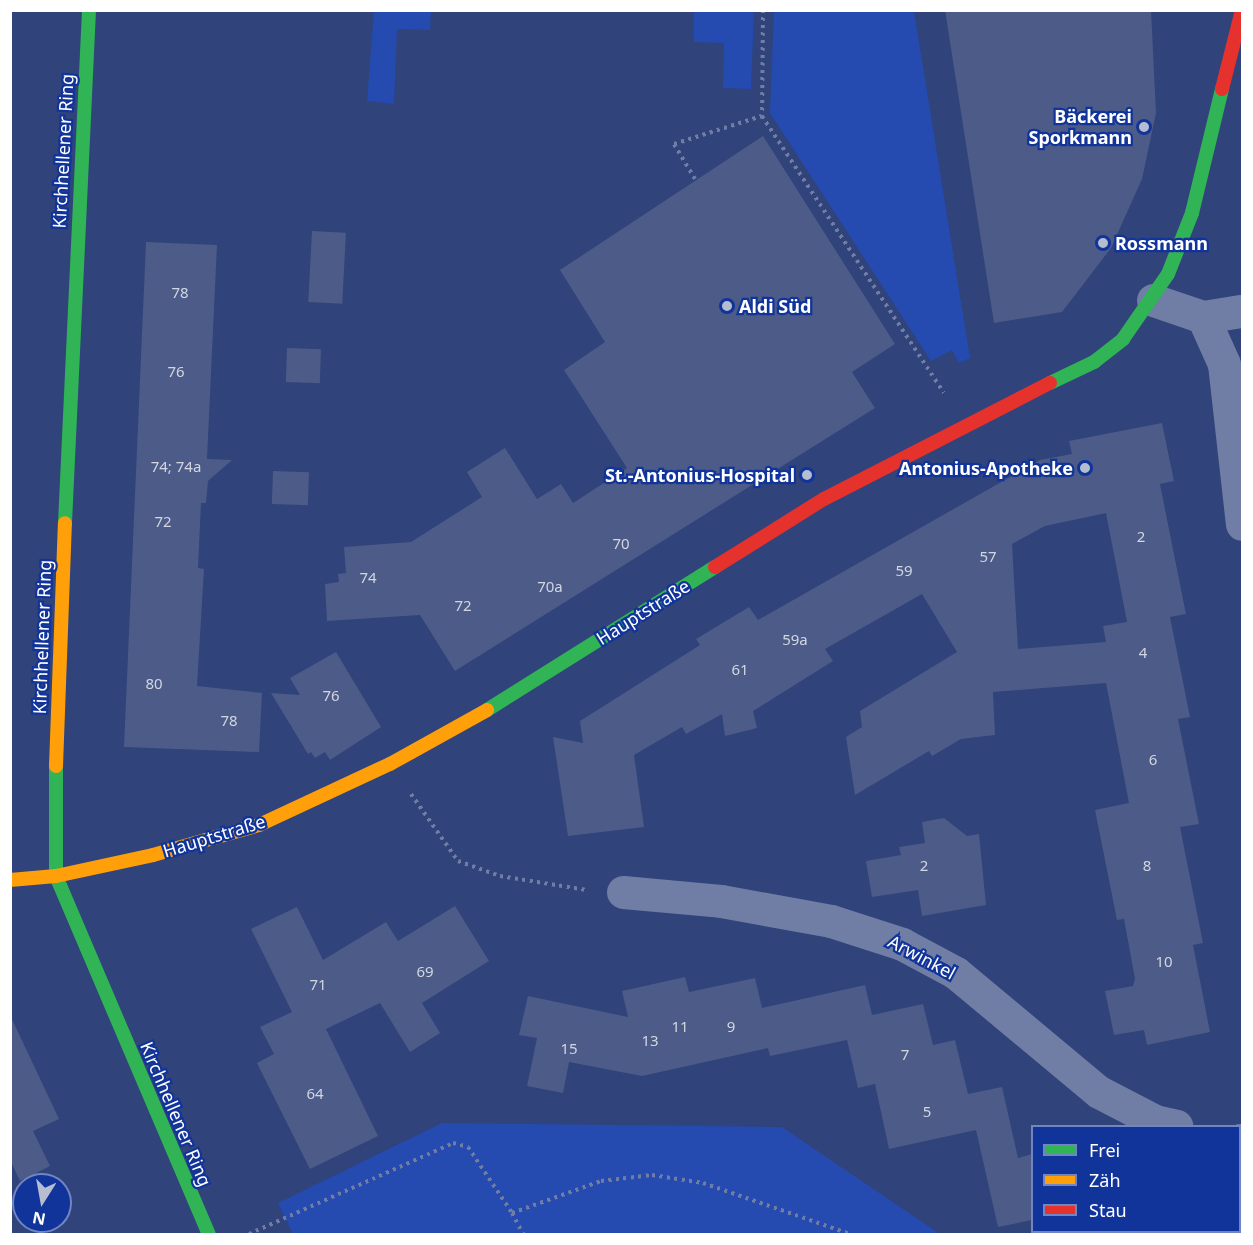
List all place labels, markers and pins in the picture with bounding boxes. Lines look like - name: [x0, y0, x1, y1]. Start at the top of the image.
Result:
- place label: Bäckerei Sporkmann: [1029, 106, 1132, 148]
- marker: Bäckerei Sporkmann: [1137, 120, 1151, 134]
- place label: Rossmann: [1115, 232, 1208, 254]
- marker: Rossmann: [1096, 236, 1110, 250]
- place label: Aldi Süd: [739, 295, 811, 317]
- marker: Aldi Süd: [720, 299, 734, 313]
- place label: Antonius-Apotheke: [899, 457, 1073, 479]
- marker: Antonius-Apotheke: [1078, 461, 1092, 475]
- place label: St.-Antonius-Hospital: [605, 464, 795, 486]
- marker: St.-Antonius-Hospital: [800, 468, 814, 482]

